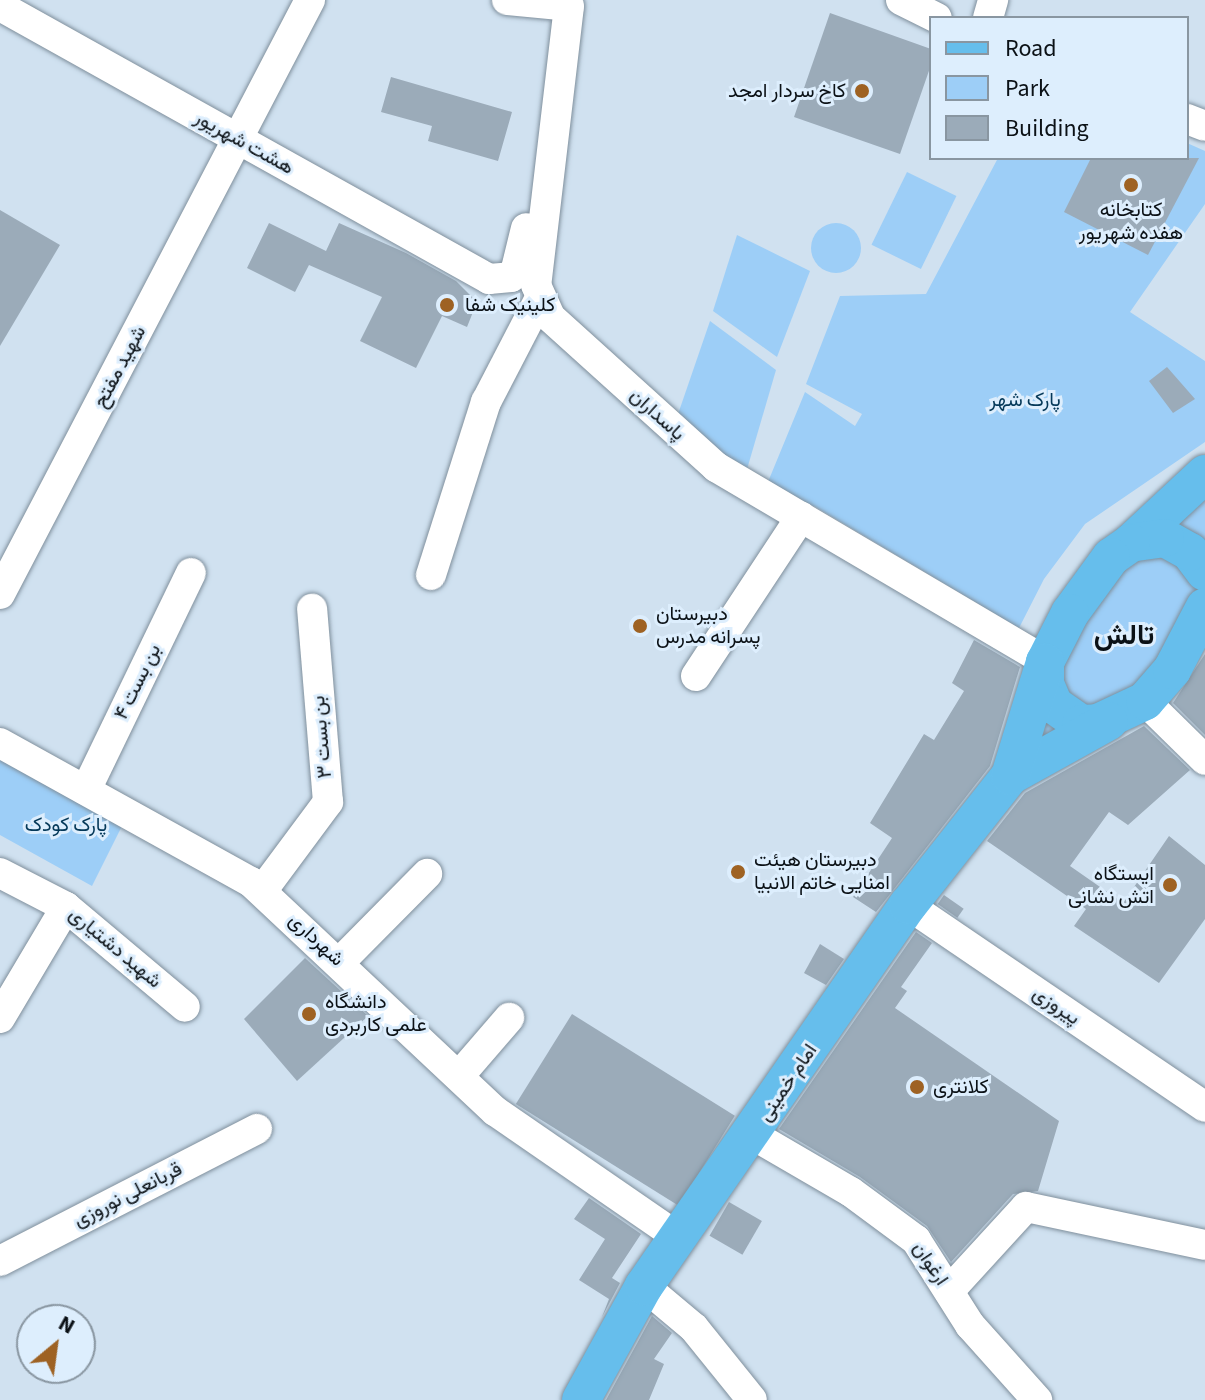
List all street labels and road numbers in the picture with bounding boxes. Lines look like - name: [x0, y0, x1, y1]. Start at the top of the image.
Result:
- street label: هشت شهریور: [190, 106, 298, 180]
- street label: شهید مفتح: [88, 322, 152, 412]
- street label: پاسداران: [624, 384, 690, 446]
- street label: بن بست ۴: [109, 640, 167, 724]
- street label: بن بست ۳: [306, 695, 338, 779]
- street label: شهید دشتیاری: [64, 902, 166, 994]
- street label: شهرداری: [283, 908, 349, 972]
- street label: پیروزی: [1028, 981, 1084, 1031]
- street label: امام خمینی: [753, 1040, 823, 1126]
- street label: قربانعلی نوروزی: [70, 1157, 186, 1233]
- street label: ارغوان: [907, 1238, 953, 1290]

